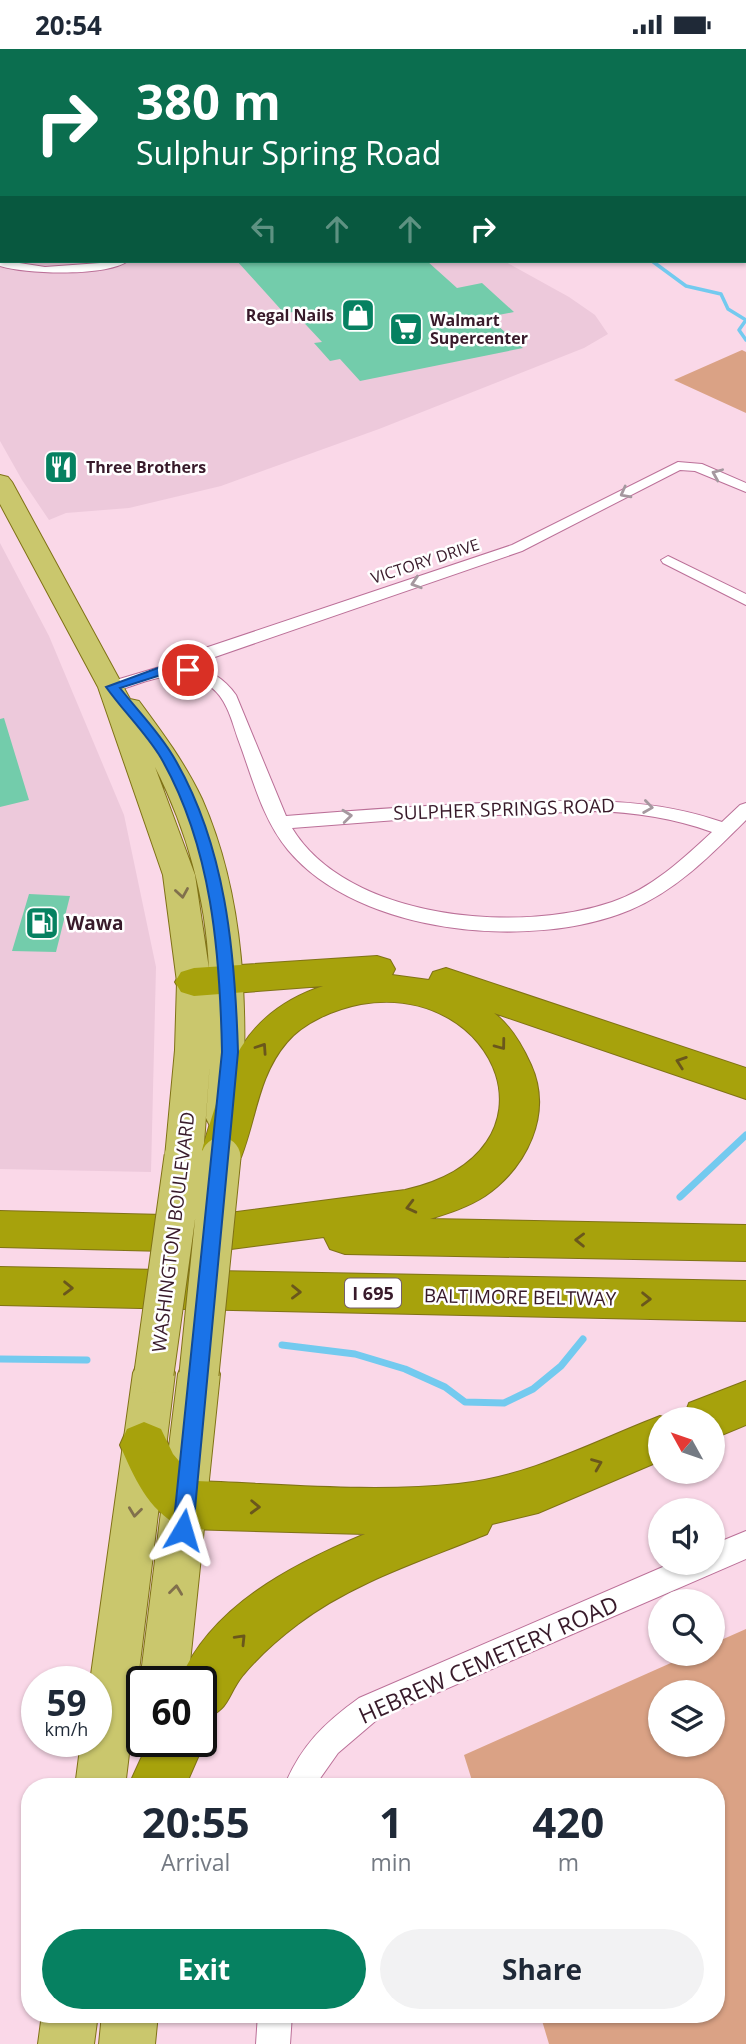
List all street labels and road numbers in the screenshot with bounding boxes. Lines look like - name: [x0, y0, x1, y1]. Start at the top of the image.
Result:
- street label: VICTORY DRIVE: [368, 533, 482, 589]
- street label: SULPHER SPRINGS ROAD: [393, 792, 615, 826]
- street label: WASHINGTON BOULEVARD: [145, 1110, 201, 1354]
- road number: I 695: [345, 1279, 401, 1308]
- street label: BALTIMORE BELTWAY: [424, 1282, 617, 1312]
- street label: HEBREW CEMETERY ROAD: [353, 1587, 623, 1731]

